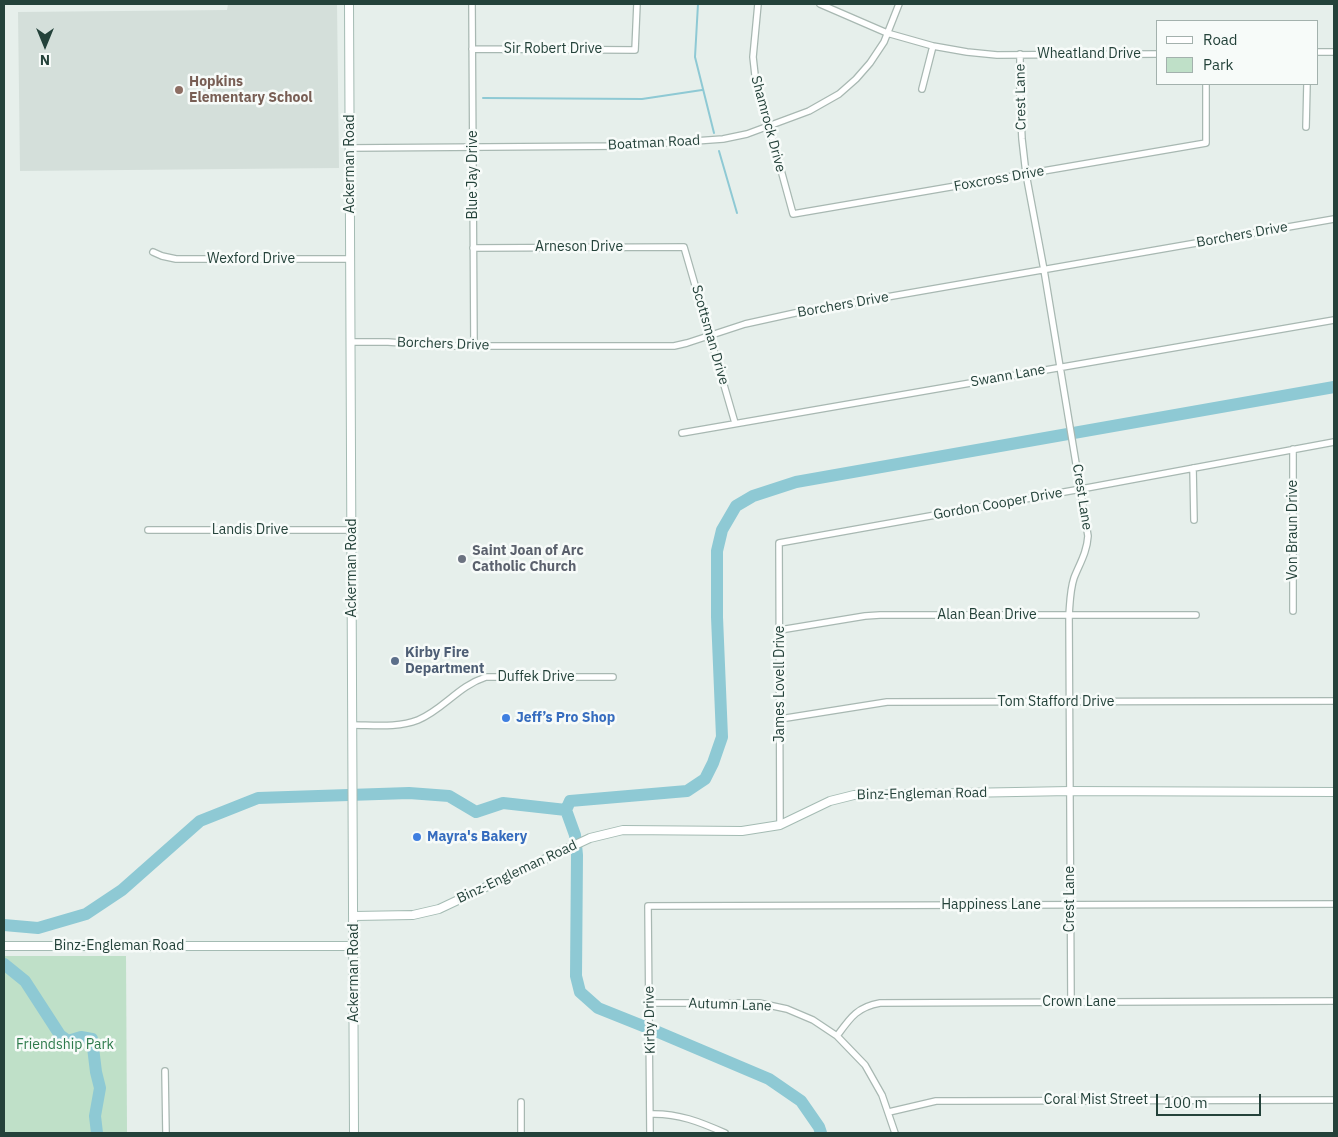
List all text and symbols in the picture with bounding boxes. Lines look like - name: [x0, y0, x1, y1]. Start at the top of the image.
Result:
- north arrow: [20, 20, 70, 70]
- legend: [1156, 20, 1318, 85]
- text: Road: [1203, 30, 1238, 49]
- street label: Sir Robert Drive: [504, 41, 602, 57]
- street label: Wheatland Drive: [1037, 46, 1141, 62]
- text: N: [40, 51, 50, 69]
- text: Park: [1203, 55, 1233, 74]
- street label: Crest Lane: [1012, 64, 1030, 130]
- place label: Hopkins Elementary School: [189, 74, 313, 106]
- street label: Shamrock Drive: [747, 74, 789, 174]
- marker: Hopkins Elementary School: [173, 84, 185, 96]
- street label: Ackerman Road: [342, 114, 358, 214]
- street label: Blue Jay Drive: [465, 130, 481, 220]
- street label: Boatman Road: [607, 132, 701, 154]
- street label: Foxcross Drive: [953, 163, 1045, 195]
- street label: Borchers Drive: [1195, 219, 1289, 251]
- street label: Arneson Drive: [535, 239, 623, 255]
- street label: Wexford Drive: [207, 251, 295, 267]
- street label: Scottsman Drive: [688, 283, 732, 387]
- street label: Borchers Drive: [796, 289, 890, 321]
- street label: Borchers Drive: [396, 334, 490, 354]
- street label: Swann Lane: [969, 361, 1047, 391]
- street label: Crest Lane: [1069, 463, 1095, 531]
- street label: Von Braun Drive: [1285, 480, 1301, 580]
- street label: Gordon Cooper Drive: [932, 484, 1064, 524]
- street label: Ackerman Road: [344, 518, 360, 618]
- street label: Landis Drive: [212, 522, 288, 538]
- place label: Saint Joan of Arc Catholic Church: [472, 543, 584, 576]
- marker: Saint Joan of Arc Catholic Church: [456, 553, 468, 565]
- street label: Alan Bean Drive: [937, 607, 1037, 623]
- street label: James Lovell Drive: [772, 625, 788, 743]
- place label: Kirby Fire Department: [405, 645, 484, 678]
- marker: Kirby Fire Department: [389, 655, 401, 667]
- street label: Duffek Drive: [497, 669, 575, 685]
- street label: Tom Stafford Drive: [998, 694, 1114, 710]
- place label: Jeff’s Pro Shop: [516, 710, 615, 726]
- marker: Jeff’s Pro Shop: [500, 712, 512, 724]
- street label: Binz-Engleman Road: [857, 784, 987, 804]
- place label: Mayra's Bakery: [427, 829, 527, 845]
- marker: Mayra's Bakery: [411, 831, 423, 843]
- street label: Binz-Engleman Road: [454, 837, 580, 907]
- street label: Crest Lane: [1062, 866, 1078, 932]
- street label: Happiness Lane: [941, 897, 1041, 913]
- street label: Ackerman Road: [346, 923, 362, 1023]
- street label: Binz-Engleman Road: [54, 938, 184, 954]
- street label: Kirby Drive: [641, 986, 659, 1054]
- street label: Crown Lane: [1042, 994, 1116, 1010]
- street label: Autumn Lane: [688, 995, 772, 1015]
- park label: Friendship Park: [16, 1037, 114, 1053]
- scale bar: [1158, 1084, 1263, 1116]
- street label: Coral Mist Street: [1044, 1092, 1148, 1108]
- text: 100 m: [1164, 1093, 1208, 1112]

